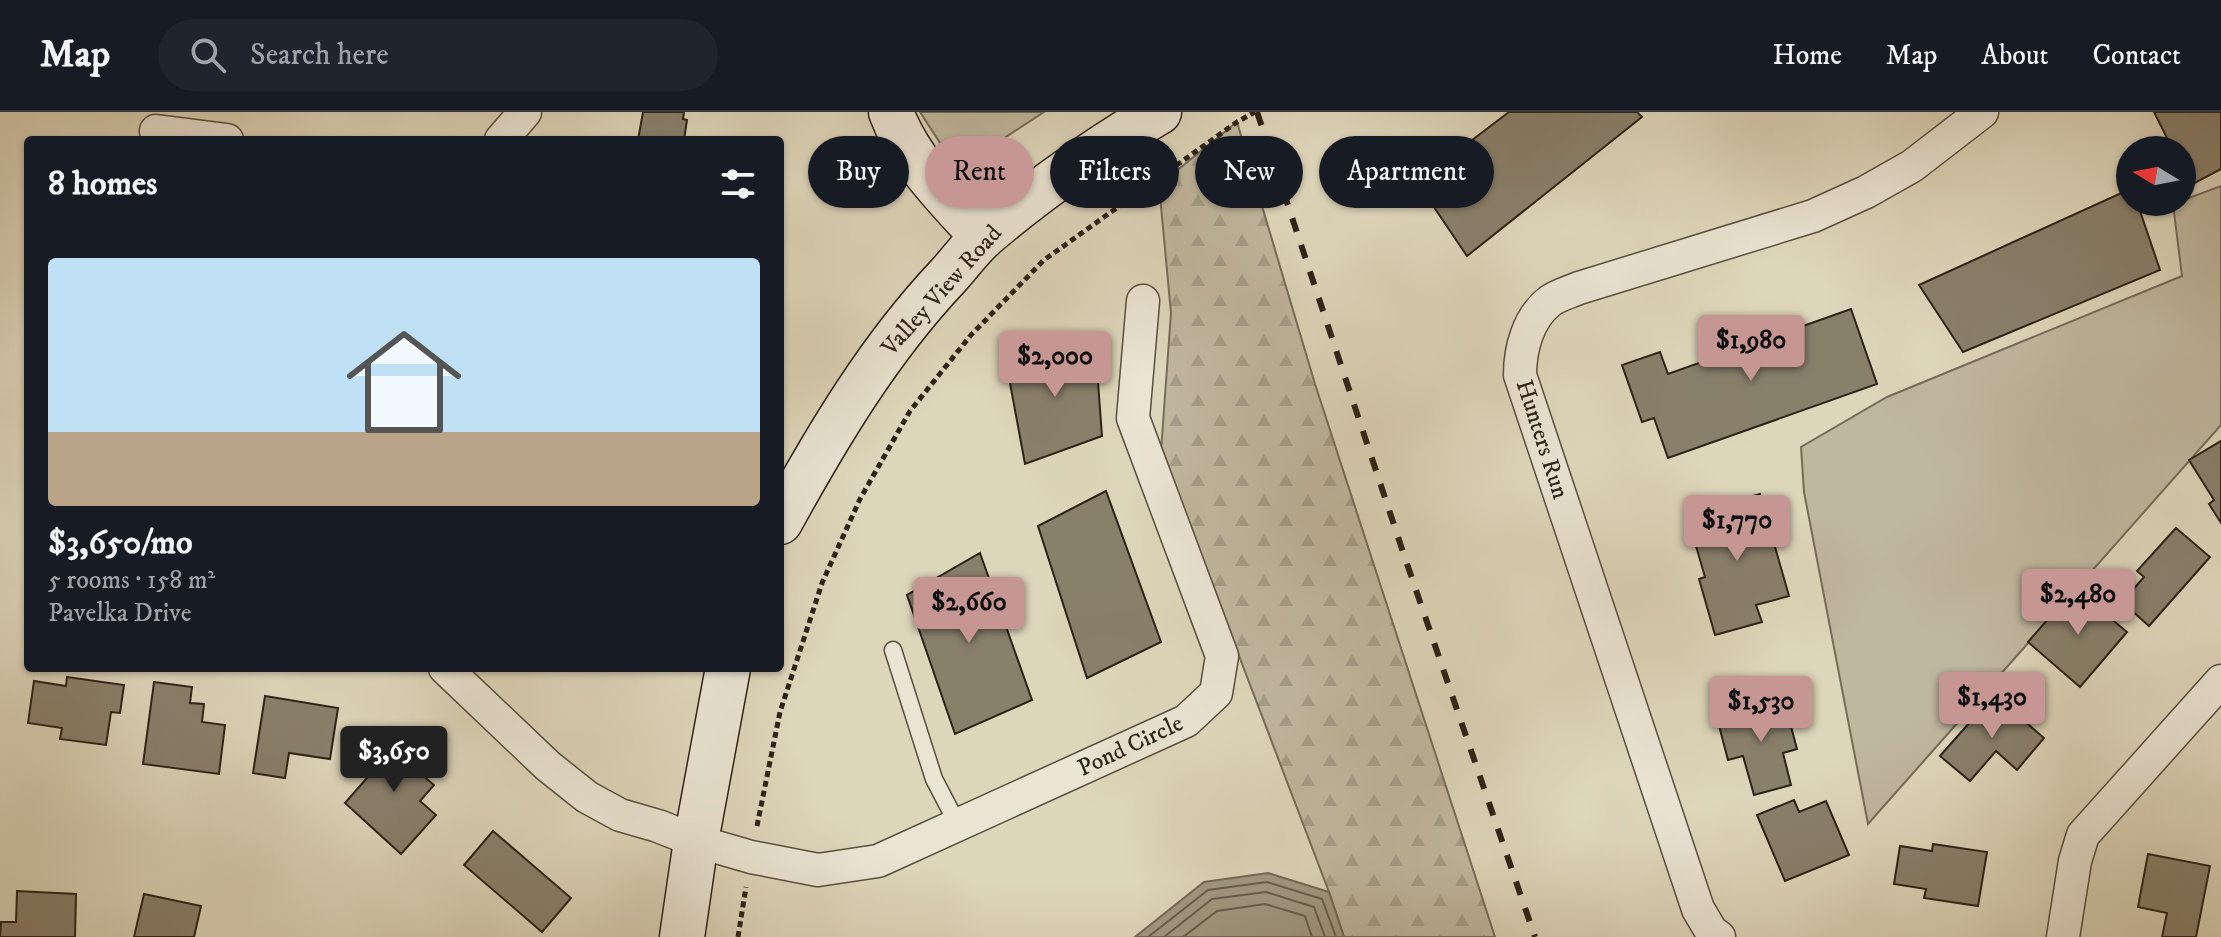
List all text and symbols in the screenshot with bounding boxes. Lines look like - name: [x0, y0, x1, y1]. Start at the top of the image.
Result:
- search box: [158, 19, 718, 91]
- text: Map: [40, 31, 110, 79]
- icon: search: [186, 33, 230, 77]
- text: Search here: [250, 37, 389, 74]
- text: Home: [1773, 38, 1842, 73]
- text: Map: [1886, 38, 1937, 73]
- text: About: [1981, 38, 2048, 73]
- text: Contact: [2092, 38, 2181, 73]
- chip: Buy: [808, 136, 909, 208]
- chip: Rent: [925, 136, 1034, 208]
- chip: Filters: [1050, 136, 1179, 208]
- chip: New: [1195, 136, 1303, 208]
- chip: Apartment: [1319, 136, 1494, 208]
- north arrow: [2116, 136, 2196, 216]
- map controls: [2116, 136, 2196, 216]
- icon: filters: [716, 162, 760, 206]
- text: 8 homes: [48, 163, 157, 205]
- street label: Valley View Road: [874, 219, 1008, 363]
- icon: home: [332, 310, 476, 454]
- pin: $1,980: [1686, 315, 1816, 383]
- text: $1,980: [1716, 324, 1786, 357]
- pin: $2,000: [990, 331, 1120, 399]
- text: $2,000: [1017, 340, 1093, 373]
- street label: Hunters Run: [1509, 376, 1576, 503]
- pin: $1,770: [1672, 495, 1802, 563]
- text: $1,770: [1702, 504, 1772, 537]
- text: $3,650/mo: [48, 522, 193, 564]
- text: 5 rooms · 158 m²: [48, 564, 215, 597]
- pin: $2,480: [2013, 569, 2143, 637]
- pin: $2,660: [904, 577, 1034, 645]
- text: $2,480: [2040, 578, 2116, 611]
- text: $2,660: [931, 586, 1007, 619]
- text: Pavelka Drive: [48, 597, 191, 630]
- pin: $1,430: [1927, 672, 2057, 740]
- pin: $1,530: [1696, 676, 1826, 744]
- text: $1,430: [1957, 681, 2027, 714]
- text: $1,530: [1728, 685, 1794, 718]
- street label: Pond Circle: [1073, 708, 1188, 783]
- pin: $3,650: [329, 726, 459, 794]
- text: $3,650: [358, 735, 430, 768]

